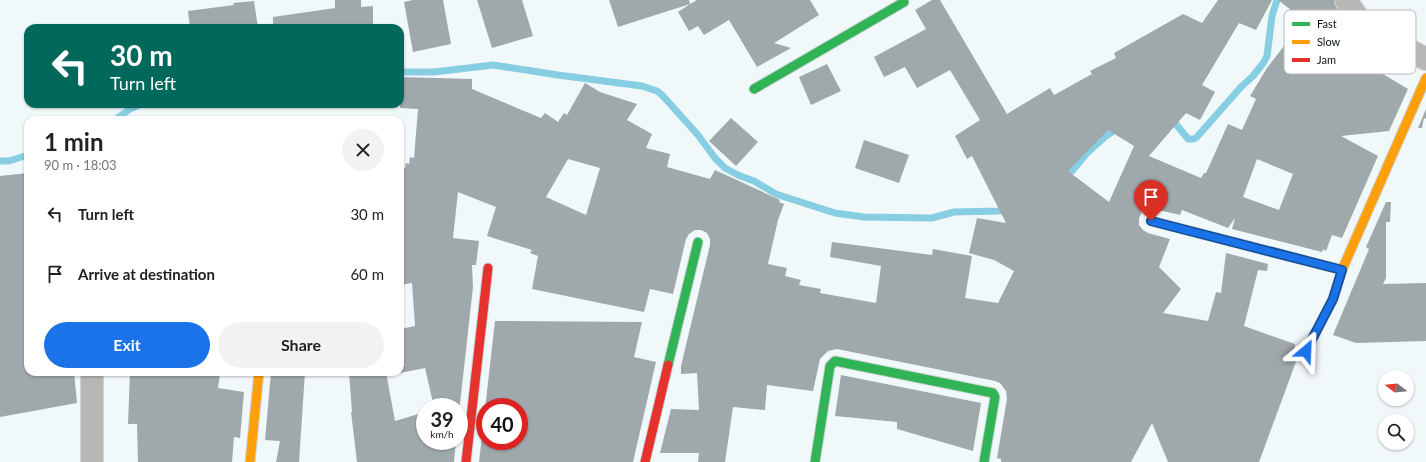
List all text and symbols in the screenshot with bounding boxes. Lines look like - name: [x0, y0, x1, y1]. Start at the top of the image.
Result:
- legend: [1284, 10, 1416, 74]
- text: Fast: [1317, 17, 1337, 30]
- text: Slow: [1317, 35, 1341, 48]
- text: 30 m: [110, 38, 173, 72]
- icon: left: [44, 40, 96, 92]
- text: Jam: [1317, 53, 1336, 66]
- text: Turn left: [110, 72, 176, 94]
- text: 1 min: [44, 127, 104, 156]
- button: close: [342, 129, 384, 171]
- text: 90 m · 18:03: [44, 157, 117, 173]
- pin: [1134, 180, 1168, 221]
- icon: arrive: [1140, 186, 1162, 208]
- icon: left: [44, 203, 66, 225]
- text: Turn left: [78, 205, 134, 223]
- text: 30 m: [350, 205, 384, 223]
- icon: arrive: [44, 263, 66, 285]
- text: Arrive at destination: [78, 265, 215, 283]
- text: 60 m: [350, 265, 384, 283]
- button: Exit: [44, 322, 210, 368]
- button: Share: [218, 322, 384, 368]
- position arrow: [1285, 330, 1327, 372]
- north arrow: [1378, 370, 1414, 406]
- map controls: [1378, 370, 1414, 450]
- speed limit sign: 40: [476, 398, 528, 450]
- text: 39: [430, 407, 454, 431]
- button: search: [1378, 414, 1414, 450]
- text: km/h: [430, 428, 454, 440]

